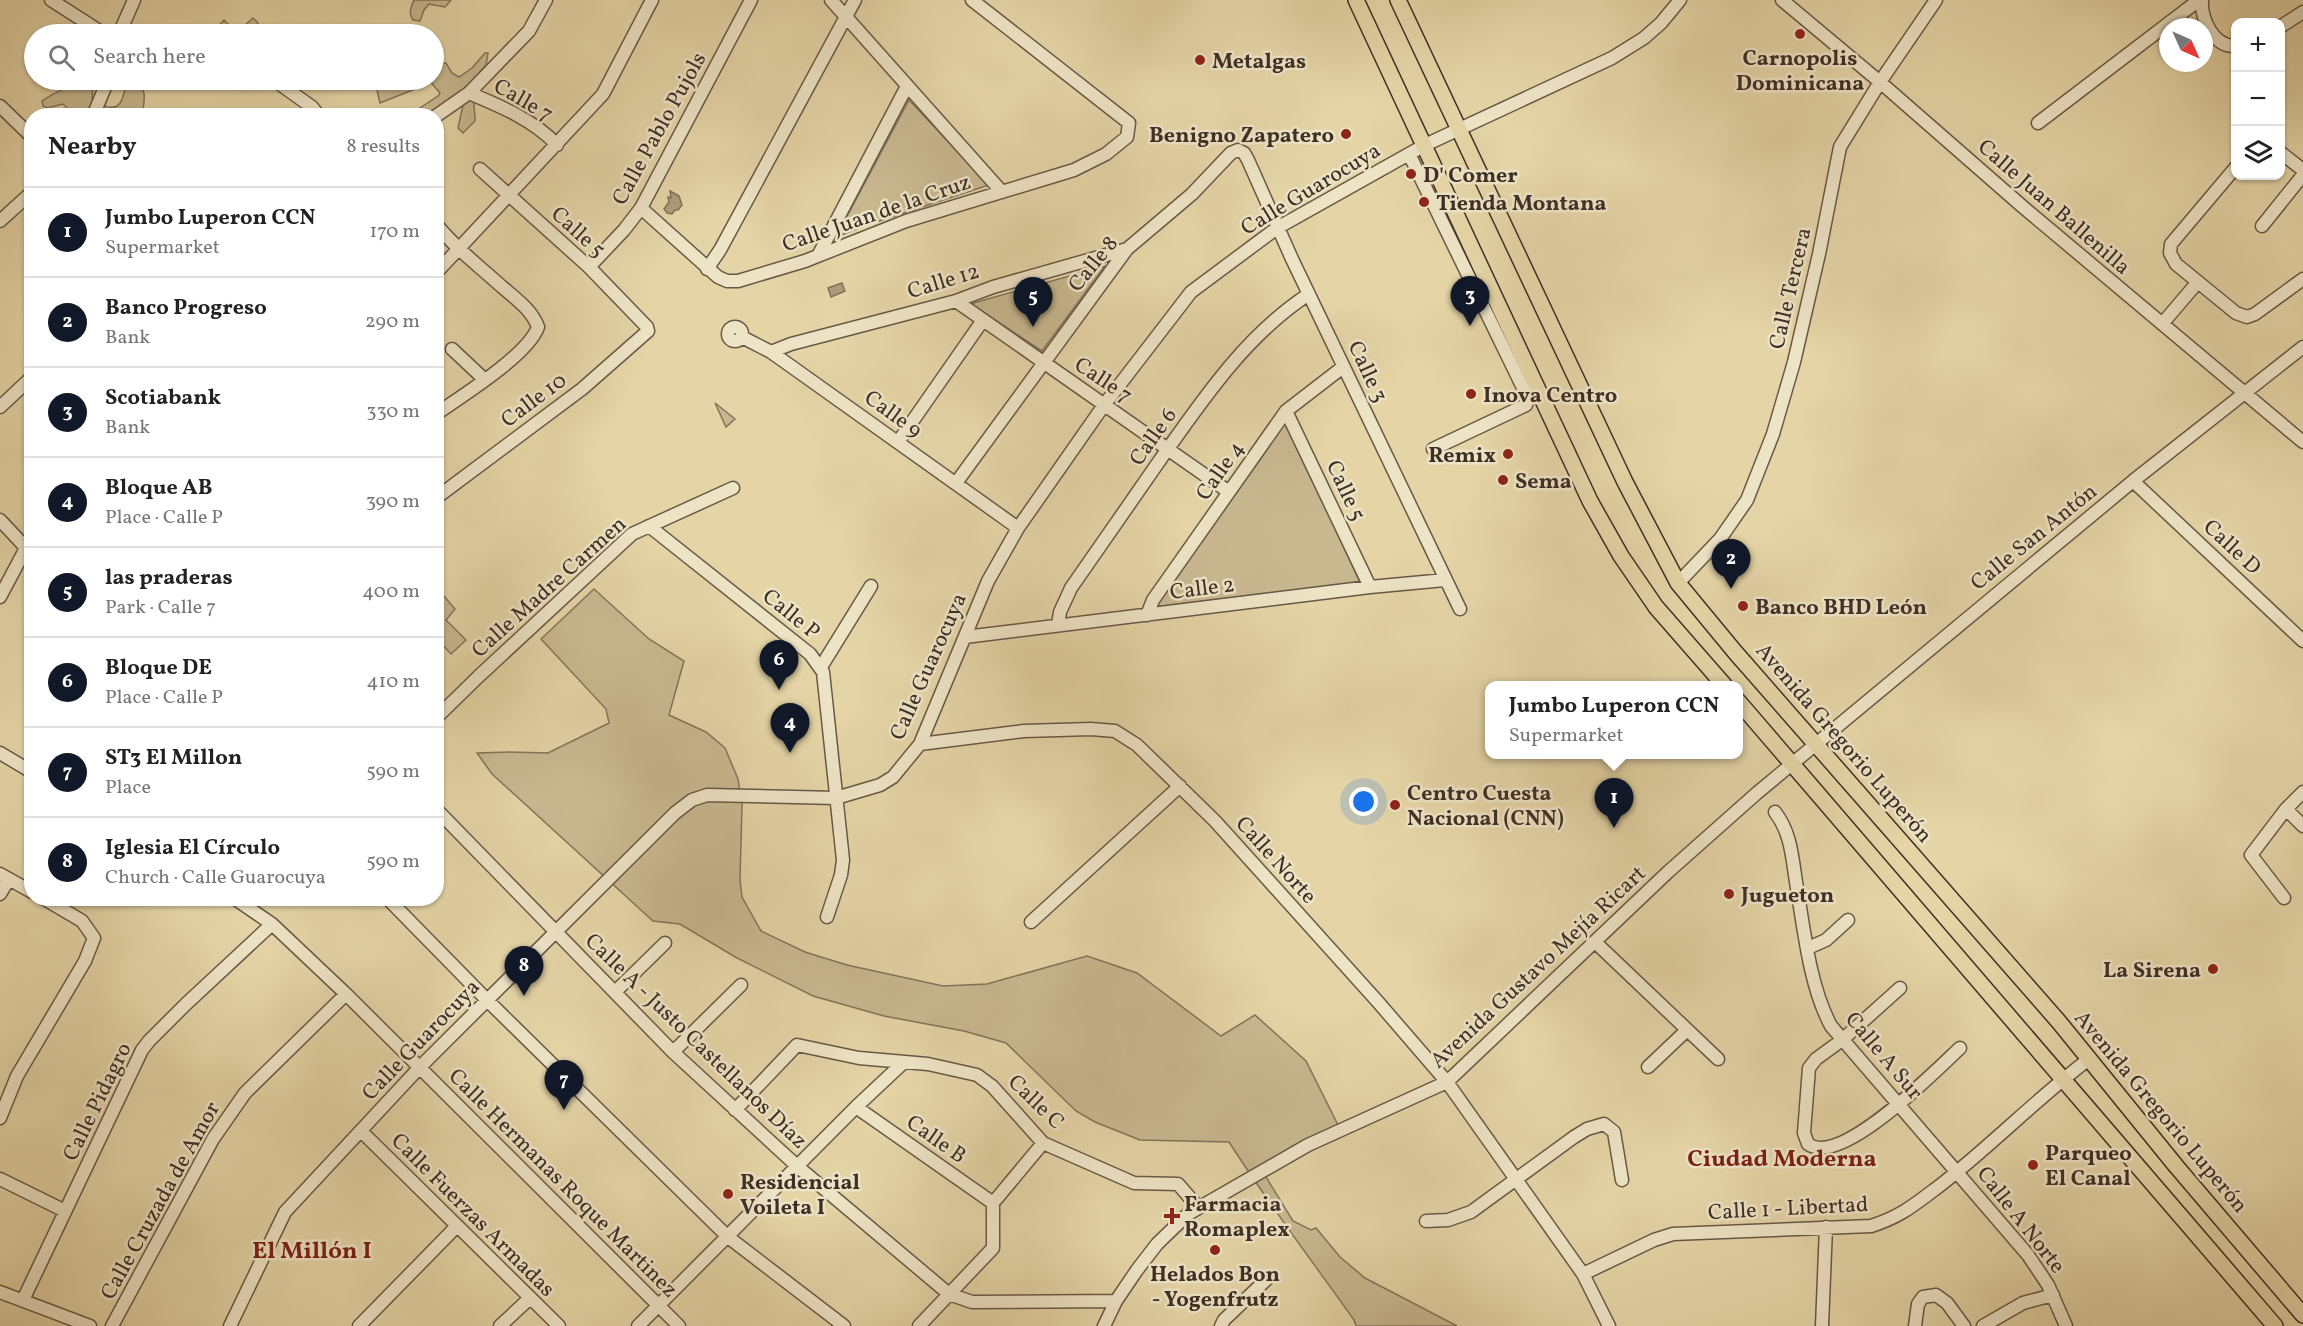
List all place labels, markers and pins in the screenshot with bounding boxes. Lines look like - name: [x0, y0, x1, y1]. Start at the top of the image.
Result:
- marker: Carnopolis Dominicana: [1793, 27, 1807, 41]
- place label: Carnopolis Dominicana: [1736, 44, 1864, 100]
- place label: Metalgas: [1212, 47, 1306, 78]
- marker: Metalgas: [1193, 53, 1207, 67]
- place label: Benigno Zapatero: [1149, 121, 1334, 152]
- marker: Benigno Zapatero: [1339, 127, 1353, 141]
- place label: D' Comer: [1423, 161, 1518, 192]
- marker: D' Comer: [1404, 167, 1418, 181]
- place label: Tienda Montana: [1436, 189, 1606, 220]
- marker: Tienda Montana: [1417, 195, 1431, 209]
- pin: 3: [1450, 276, 1490, 326]
- pin: 5: [1014, 278, 1052, 327]
- place label: Inova Centro: [1483, 381, 1617, 412]
- marker: Inova Centro: [1464, 387, 1478, 401]
- place label: Remix: [1428, 441, 1496, 472]
- marker: Remix: [1501, 447, 1515, 461]
- place label: Sema: [1515, 467, 1572, 498]
- marker: Sema: [1496, 473, 1510, 487]
- pin: 2: [1712, 540, 1750, 589]
- place label: Banco BHD León: [1755, 593, 1927, 624]
- marker: Banco BHD León: [1736, 599, 1750, 613]
- pin: 6: [760, 640, 798, 690]
- pin: 4: [770, 704, 810, 753]
- pin: 1: [1594, 778, 1634, 828]
- place label: Centro Cuesta Nacional (CNN): [1407, 779, 1564, 835]
- marker: Centro Cuesta Nacional (CNN): [1388, 798, 1402, 812]
- place label: Jugueton: [1740, 881, 1834, 912]
- marker: Jugueton: [1722, 887, 1736, 901]
- pin: 8: [504, 946, 544, 996]
- place label: La Sirena: [2103, 956, 2201, 987]
- marker: La Sirena: [2206, 962, 2220, 976]
- pin: 7: [544, 1060, 584, 1110]
- place label: Parqueo El Canal: [2045, 1139, 2132, 1195]
- marker: Parqueo El Canal: [2026, 1158, 2040, 1172]
- place label: Residencial Voileta I: [740, 1168, 860, 1224]
- marker: Residencial Voileta I: [721, 1187, 735, 1201]
- place label: Farmacia Romaplex: [1184, 1190, 1290, 1246]
- marker: Farmacia Romaplex: [1165, 1209, 1179, 1223]
- marker: Helados Bon - Yogenfrutz: [1208, 1243, 1222, 1257]
- place label: Helados Bon - Yogenfrutz: [1150, 1260, 1280, 1316]

